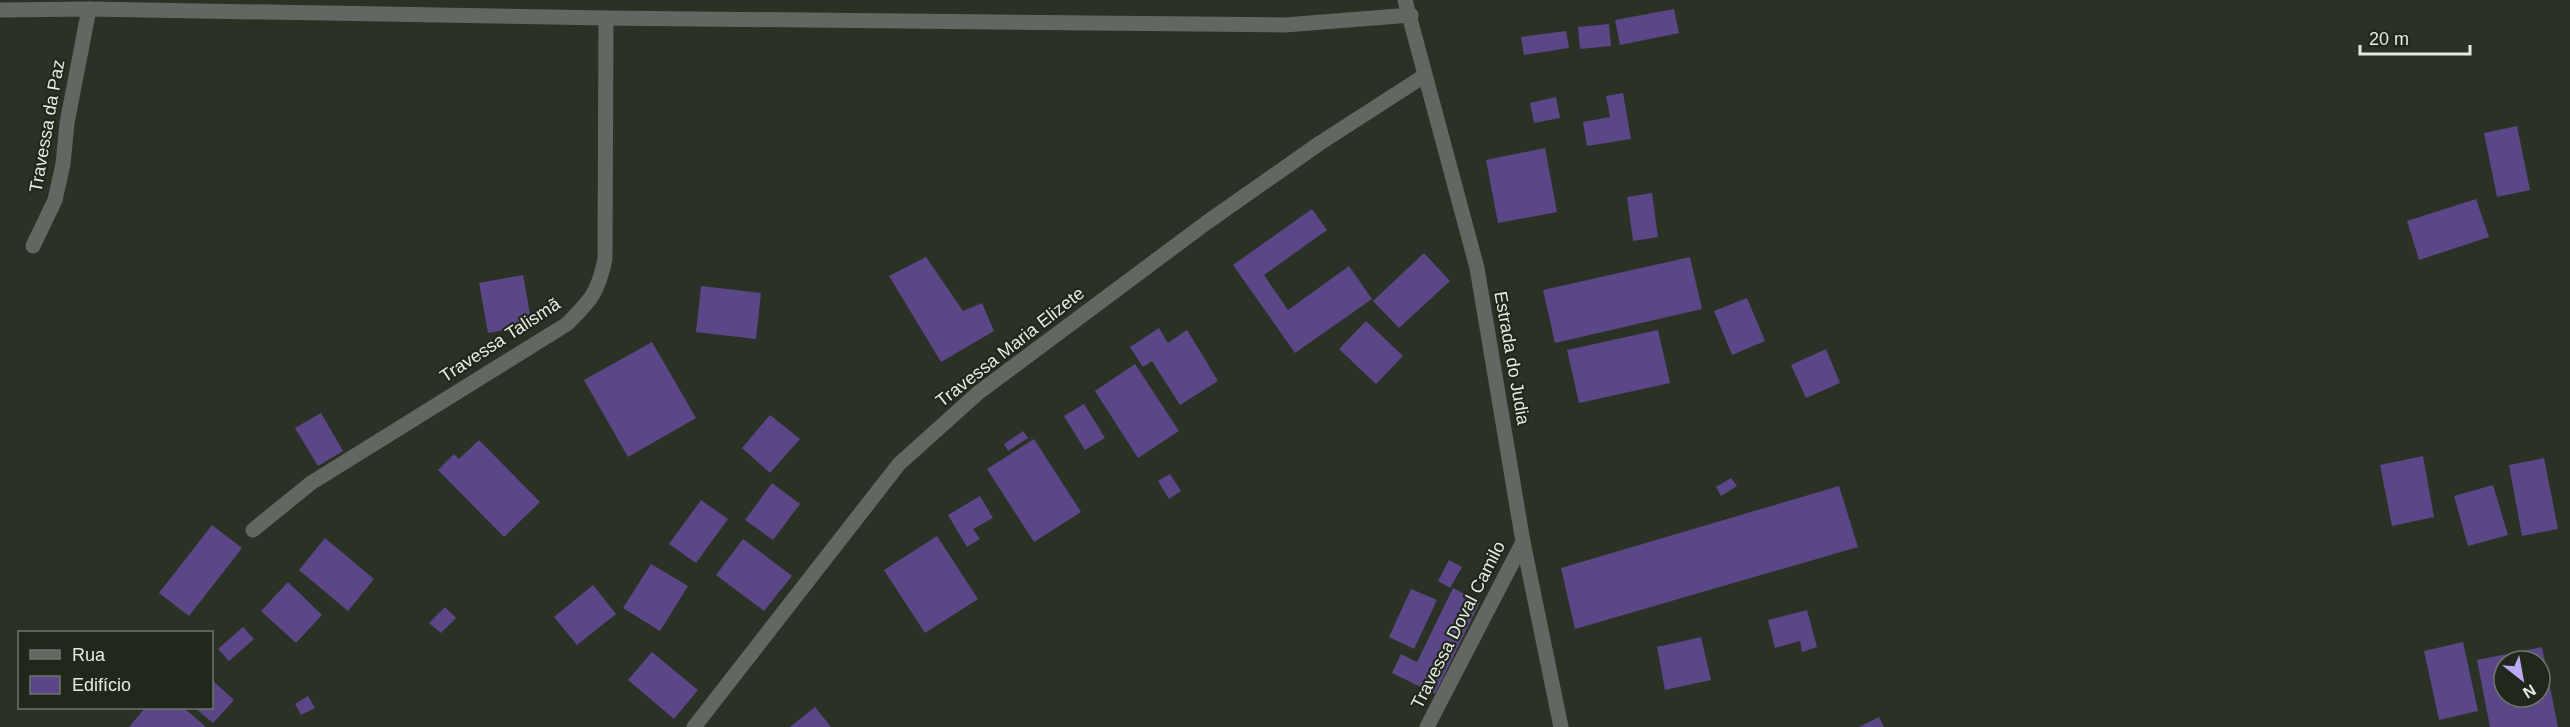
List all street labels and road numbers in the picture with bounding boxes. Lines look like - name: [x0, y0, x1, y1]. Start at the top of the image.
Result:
- street label: Travessa da Paz: [25, 58, 69, 194]
- street label: Travessa Maria Elizete: [932, 283, 1088, 411]
- street label: Estrada do Judia: [1490, 290, 1534, 427]
- street label: Travessa Talismã: [436, 293, 565, 386]
- street label: Travessa Doval Camilo: [1407, 538, 1509, 712]

